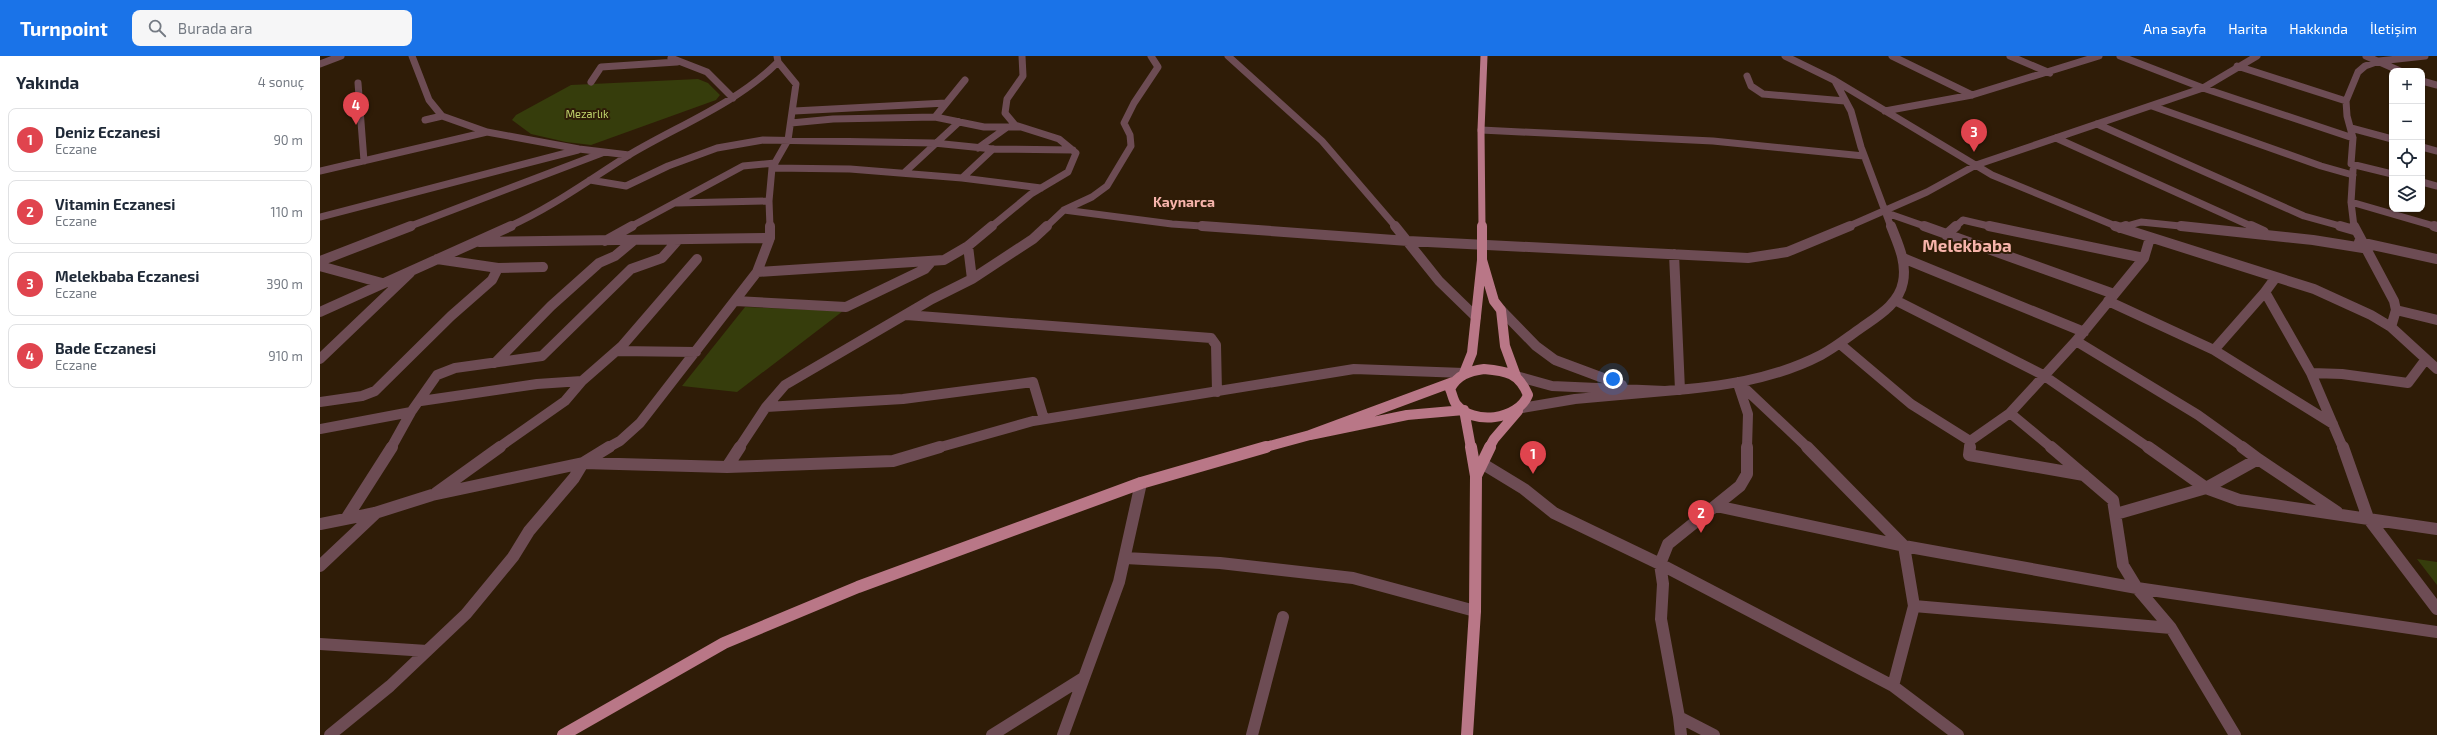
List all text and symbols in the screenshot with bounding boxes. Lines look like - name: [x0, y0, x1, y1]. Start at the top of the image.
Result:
- search box: [132, 10, 412, 46]
- text: Turnpoint: [20, 17, 108, 40]
- icon: search: [146, 17, 168, 39]
- text: Burada ara: [178, 19, 253, 37]
- text: Ana sayfa: [2143, 20, 2206, 37]
- text: Harita: [2228, 20, 2267, 37]
- text: Hakkında: [2289, 20, 2348, 37]
- text: İletişim: [2370, 20, 2417, 37]
- map controls: [2389, 68, 2425, 212]
- button: +: [2389, 68, 2425, 104]
- text: Yakında: [16, 72, 79, 92]
- text: 4 sonuç: [258, 74, 304, 90]
- pin: 4: [343, 92, 369, 125]
- button: −: [2389, 104, 2425, 140]
- park label: Mezarlık: [565, 107, 609, 120]
- pin: 3: [1961, 119, 1987, 152]
- text: Deniz Eczanesi: [55, 123, 160, 141]
- text: 1: [27, 132, 33, 148]
- text: 90 m: [273, 132, 303, 148]
- button: locate: [2389, 140, 2425, 176]
- text: Eczane: [55, 141, 97, 157]
- button: layers: [2389, 176, 2425, 212]
- district label: Kaynarca: [1153, 193, 1215, 210]
- text: Vitamin Eczanesi: [55, 195, 175, 213]
- text: 2: [26, 204, 34, 220]
- text: 110 m: [271, 204, 303, 220]
- text: Eczane: [55, 213, 97, 229]
- district label: Melekbaba: [1922, 235, 2012, 255]
- text: Melekbaba Eczanesi: [55, 267, 199, 285]
- text: 3: [26, 276, 34, 292]
- text: 390 m: [266, 276, 303, 292]
- text: Eczane: [55, 285, 97, 301]
- text: Bade Eczanesi: [55, 339, 156, 357]
- text: 4: [26, 348, 34, 364]
- text: 910 m: [268, 348, 303, 364]
- text: Eczane: [55, 357, 97, 373]
- your location: [1603, 369, 1623, 389]
- pin: 1: [1520, 441, 1546, 474]
- pin: 2: [1688, 500, 1714, 533]

